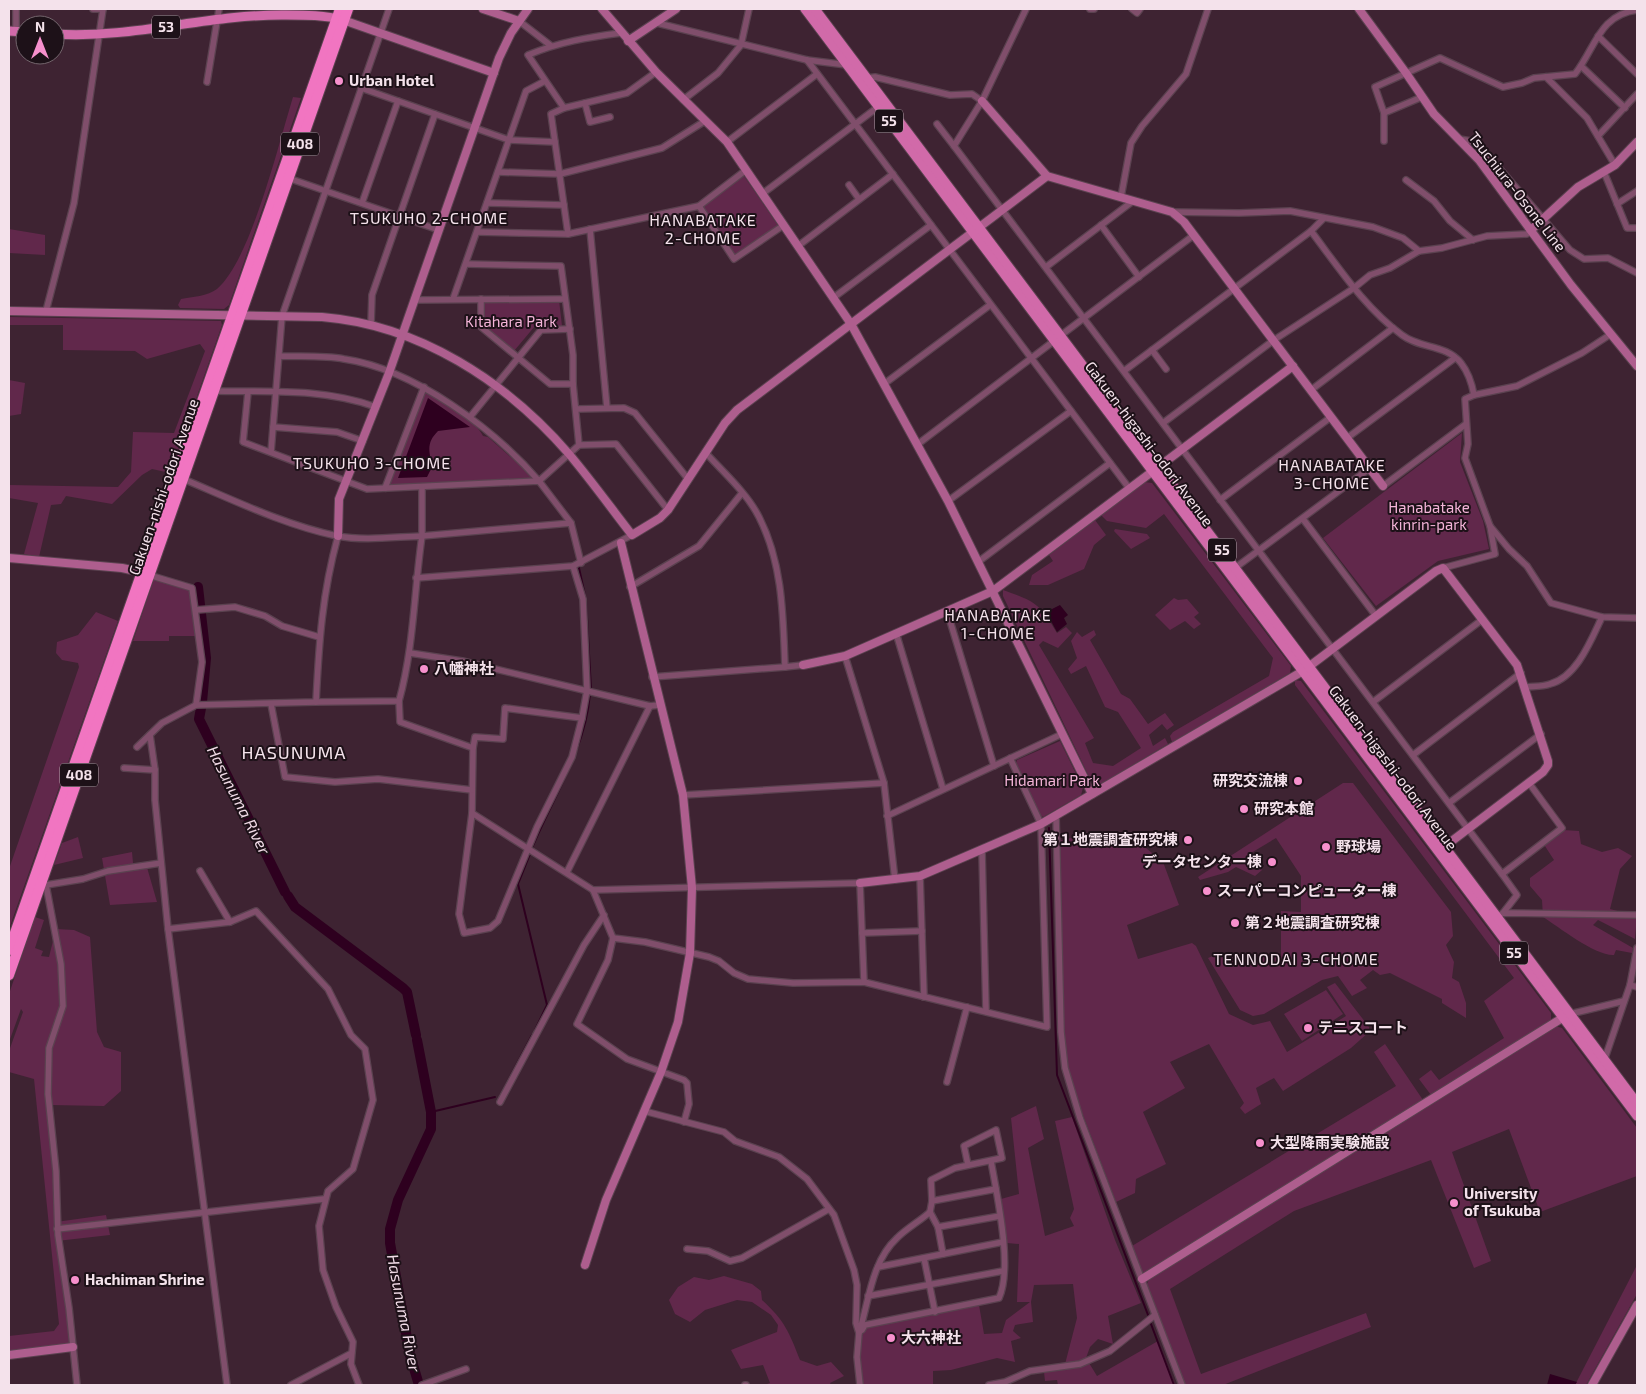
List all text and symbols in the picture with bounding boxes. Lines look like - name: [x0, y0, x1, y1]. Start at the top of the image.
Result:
- north arrow: [15, 15, 65, 65]
- road number: 53: [152, 16, 180, 38]
- text: N: [35, 18, 45, 35]
- place label: Urban Hotel: [349, 71, 434, 89]
- marker: Urban Hotel: [333, 75, 345, 87]
- road number: 55: [875, 110, 903, 132]
- street label: Tsuchiura-Osone Line: [1465, 128, 1570, 255]
- road number: 408: [281, 132, 319, 156]
- district label: TSUKUHO 2-CHOME: [350, 208, 508, 227]
- district label: HANABATAKE 2-CHOME: [649, 210, 757, 247]
- park label: Kitahara Park: [465, 312, 557, 330]
- street label: Gakuen-higashi-odori Avenue: [1082, 357, 1218, 529]
- street label: Gakuen-nishi-odori Avenue: [124, 396, 202, 577]
- district label: TSUKUHO 3-CHOME: [293, 453, 451, 472]
- district label: HANABATAKE 3-CHOME: [1278, 455, 1386, 492]
- park label: Hanabatake kinrin-park: [1388, 498, 1470, 533]
- road number: 55: [1208, 538, 1236, 562]
- district label: HANABATAKE 1-CHOME: [944, 605, 1052, 642]
- place label: 八幡神社: [434, 659, 494, 677]
- marker: 八幡神社: [418, 663, 430, 675]
- street label: Gakuen-higashi-odori Avenue: [1326, 681, 1462, 853]
- district label: HASUNUMA: [242, 741, 346, 763]
- water label: Hasunuma River: [204, 742, 275, 858]
- road number: 408: [60, 764, 98, 786]
- park label: Hidamari Park: [1004, 771, 1100, 789]
- place label: 研究交流棟: [1213, 771, 1288, 789]
- marker: 研究交流棟: [1292, 775, 1304, 787]
- place label: 研究本館: [1254, 799, 1314, 817]
- marker: 研究本館: [1238, 803, 1250, 815]
- place label: 第１地震調査研究棟: [1043, 830, 1178, 848]
- marker: 第１地震調査研究棟: [1182, 834, 1194, 846]
- place label: 野球場: [1336, 837, 1381, 855]
- marker: 野球場: [1320, 841, 1332, 853]
- place label: データセンター棟: [1142, 852, 1262, 870]
- marker: データセンター棟: [1266, 856, 1278, 868]
- place label: スーパーコンピューター棟: [1217, 881, 1397, 899]
- marker: スーパーコンピューター棟: [1201, 885, 1213, 897]
- place label: 第２地震調査研究棟: [1245, 913, 1380, 931]
- marker: 第２地震調査研究棟: [1229, 917, 1241, 929]
- road number: 55: [1500, 941, 1528, 964]
- district label: TENNODAI 3-CHOME: [1213, 949, 1379, 968]
- place label: テニスコート: [1318, 1018, 1408, 1036]
- marker: テニスコート: [1302, 1022, 1314, 1034]
- place label: 大型降雨実験施設: [1270, 1133, 1390, 1151]
- marker: 大型降雨実験施設: [1254, 1137, 1266, 1149]
- place label: University of Tsukuba: [1464, 1184, 1541, 1219]
- marker: University of Tsukuba: [1448, 1197, 1460, 1209]
- water label: Hasunuma River: [384, 1253, 425, 1374]
- place label: Hachiman Shrine: [85, 1270, 205, 1288]
- marker: Hachiman Shrine: [69, 1274, 81, 1286]
- place label: 大六神社: [901, 1328, 961, 1346]
- marker: 大六神社: [885, 1332, 897, 1344]

